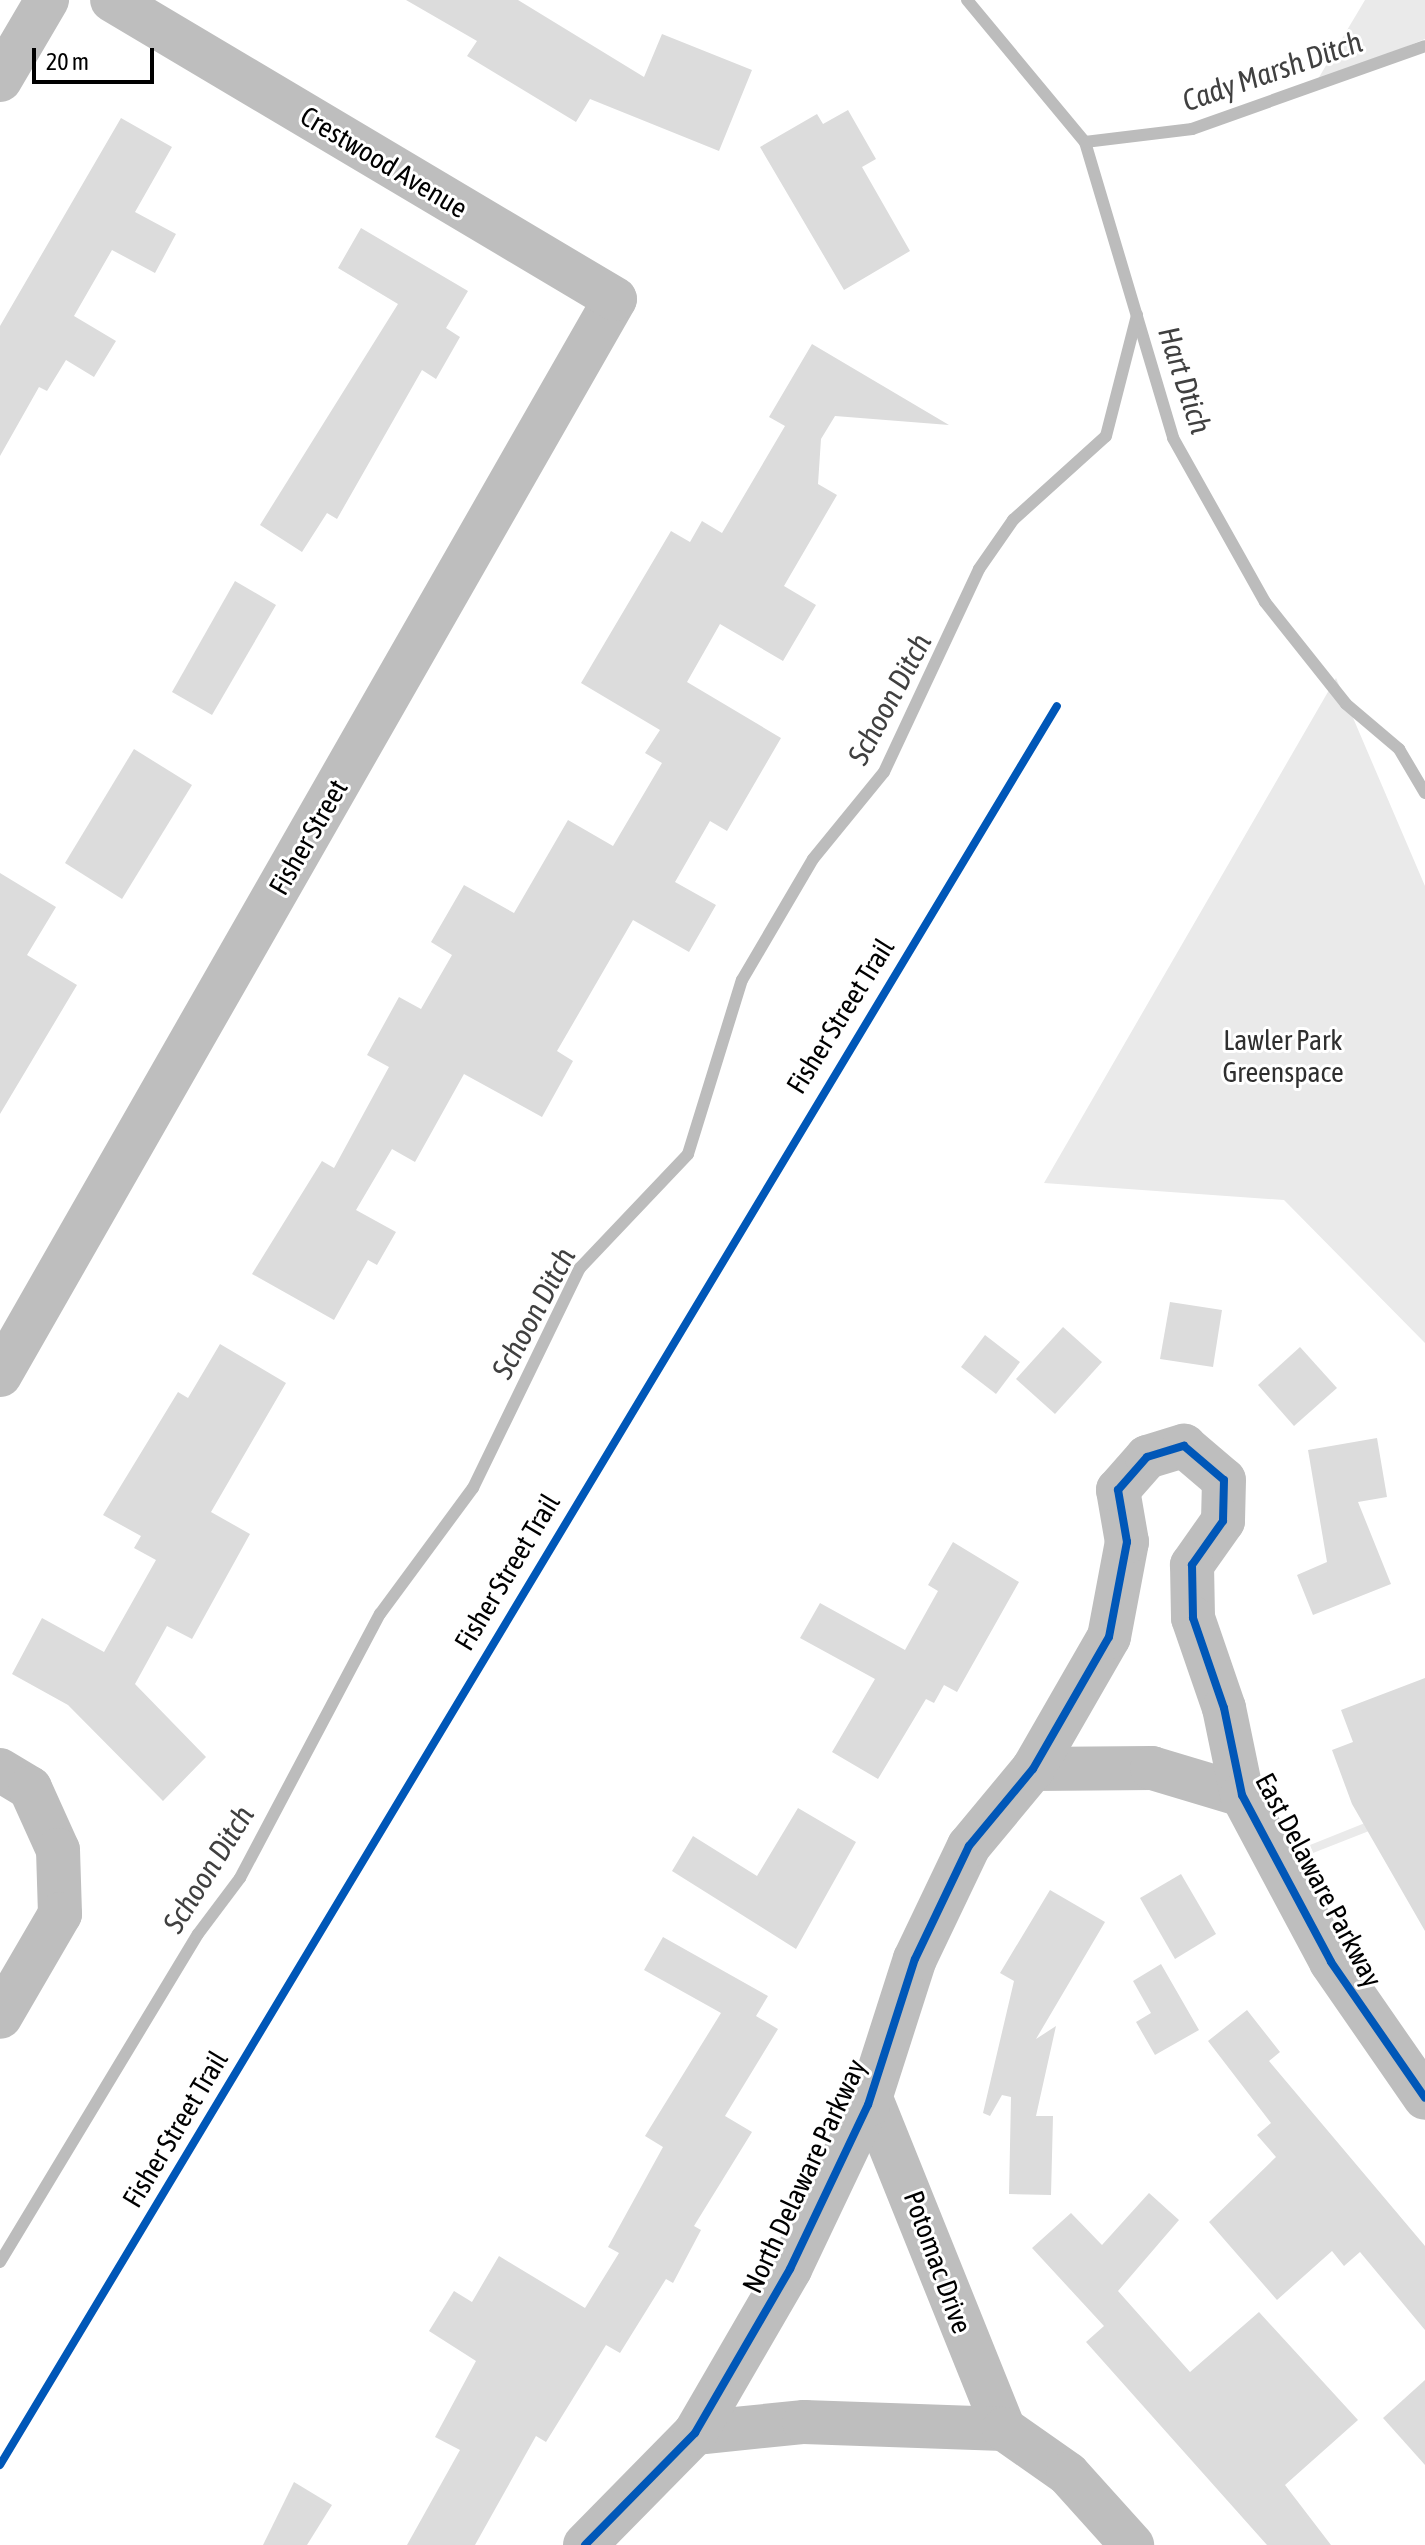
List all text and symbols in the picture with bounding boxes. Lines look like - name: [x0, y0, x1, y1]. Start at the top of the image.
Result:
- water label: Cady Marsh Ditch: [1177, 23, 1367, 119]
- scale bar: [36, 32, 158, 82]
- text: 20 m: [46, 48, 89, 75]
- street label: Crestwood Avenue: [294, 99, 474, 225]
- water label: Hart Dtich: [1151, 322, 1219, 438]
- water label: Schoon Ditch: [840, 628, 938, 770]
- street label: Fisher Street: [262, 773, 354, 901]
- street label: Fisher Street Trail: [779, 932, 901, 1100]
- park label: Lawler Park Greenspace: [1222, 1023, 1344, 1089]
- water label: Schoon Ditch: [484, 1242, 582, 1384]
- street label: Fisher Street Trail: [447, 1488, 567, 1656]
- street label: East Delaware Parkway: [1248, 1767, 1390, 1993]
- water label: Schoon Ditch: [155, 1799, 261, 1939]
- street label: Fisher Street Trail: [115, 2045, 235, 2213]
- street label: North Delaware Parkway: [735, 2054, 873, 2298]
- street label: Potomac Drive: [897, 2186, 979, 2338]

